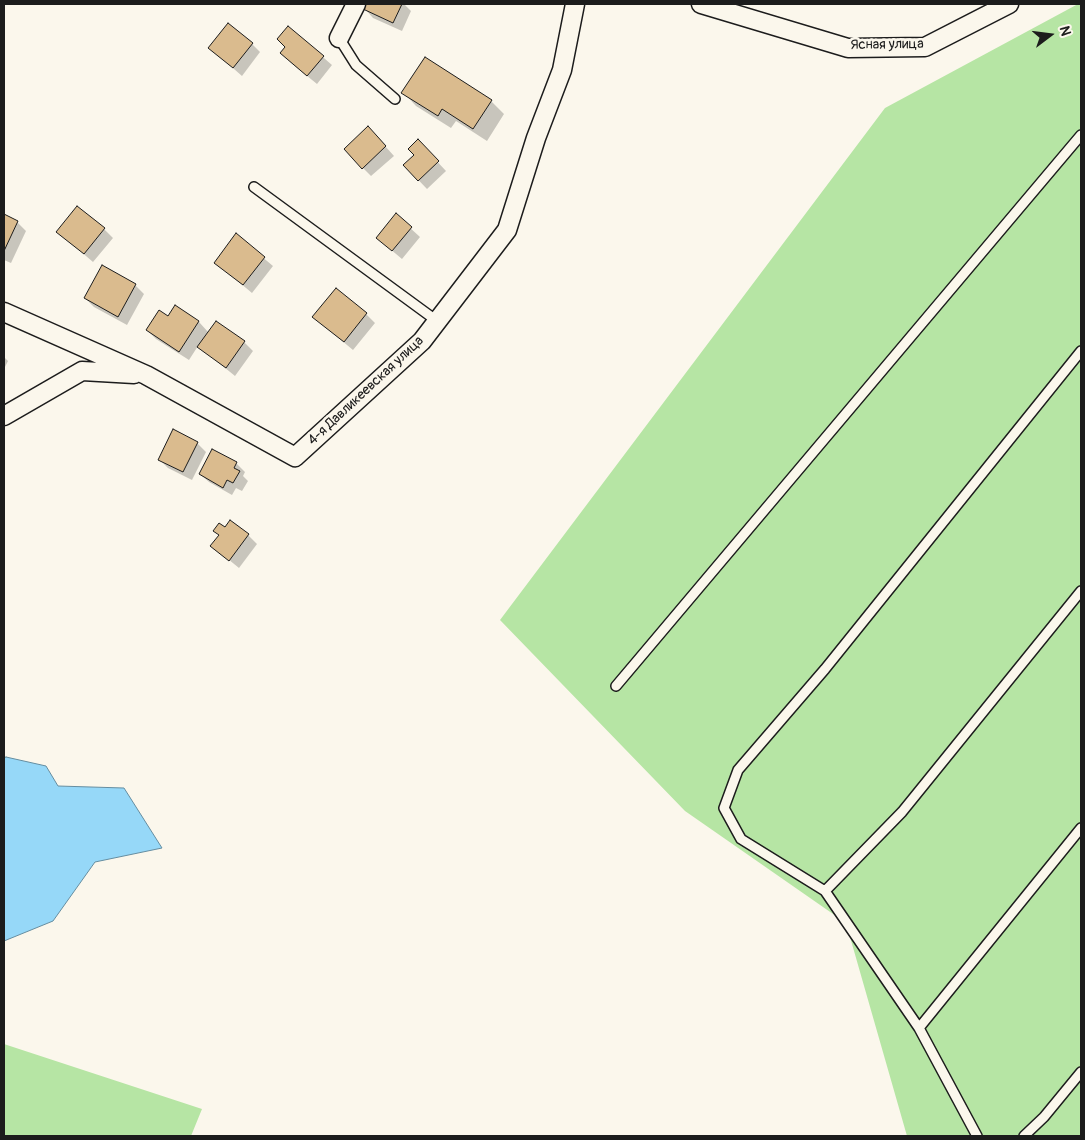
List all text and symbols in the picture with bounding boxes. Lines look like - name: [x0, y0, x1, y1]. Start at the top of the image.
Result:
- north arrow: [1025, 10, 1075, 60]
- text: N: [1056, 24, 1074, 38]
- street label: Ясная улица: [850, 36, 924, 54]
- street label: 4-я Давликеевская улица: [305, 333, 427, 449]

